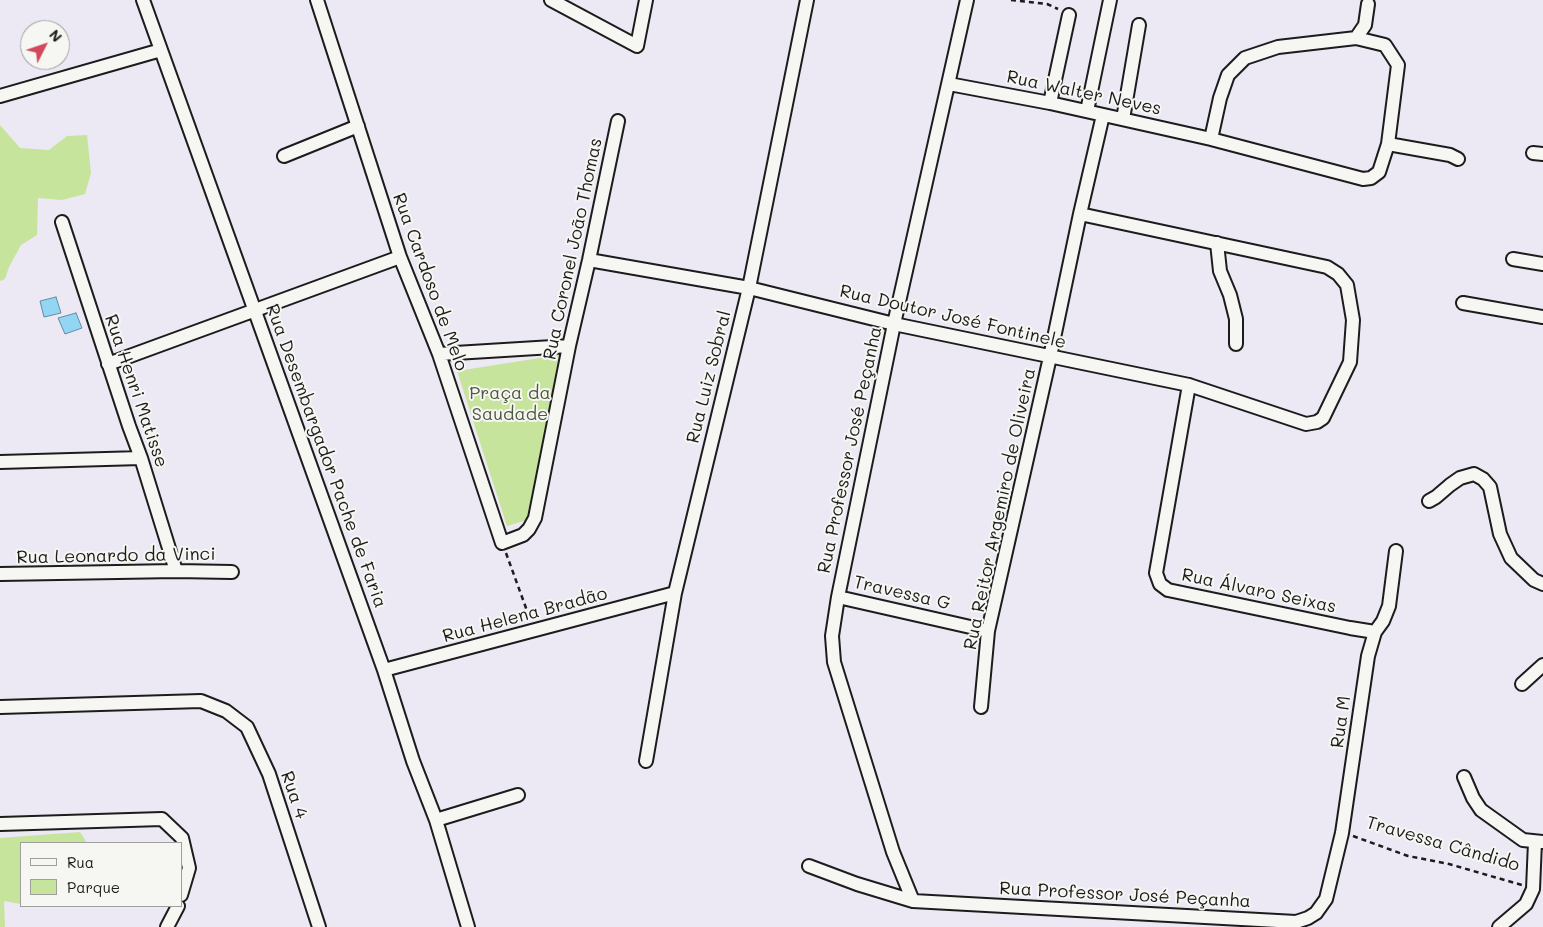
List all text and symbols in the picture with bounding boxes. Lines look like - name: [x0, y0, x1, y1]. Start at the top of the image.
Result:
- north arrow: [20, 20, 70, 70]
- text: N: [45, 25, 67, 46]
- street label: Rua Walter Neves: [1005, 66, 1163, 120]
- street label: Rua Coronel João Thomas: [539, 136, 607, 362]
- street label: Rua Cardoso de Melo: [388, 190, 472, 374]
- street label: Rua Doutor José Fontinele: [838, 280, 1068, 354]
- street label: Rua Desembargador Pache de Faria: [261, 301, 391, 611]
- street label: Rua Luiz Sobral: [682, 308, 736, 446]
- street label: Rua Henri Matisse: [100, 312, 172, 470]
- street label: Rua Professor José Peçanha: [813, 325, 887, 575]
- street label: Rua Reitor Argemiro de Oliveira: [960, 366, 1040, 652]
- park label: Praça da Saudade: [469, 382, 551, 424]
- street label: Rua Leonardo da Vinci: [16, 543, 216, 569]
- street label: Rua Álvaro Seixas: [1180, 564, 1338, 618]
- street label: Travessa G: [851, 571, 953, 615]
- street label: Rua Helena Bradão: [440, 583, 610, 647]
- street label: Rua M: [1327, 694, 1355, 750]
- street label: Rua 4: [276, 768, 312, 822]
- street label: Travessa Cândido: [1364, 812, 1522, 876]
- legend: [20, 842, 182, 907]
- text: Rua: [67, 852, 94, 872]
- text: Parque: [67, 877, 120, 897]
- street label: Rua Professor José Peçanha: [999, 878, 1251, 912]

